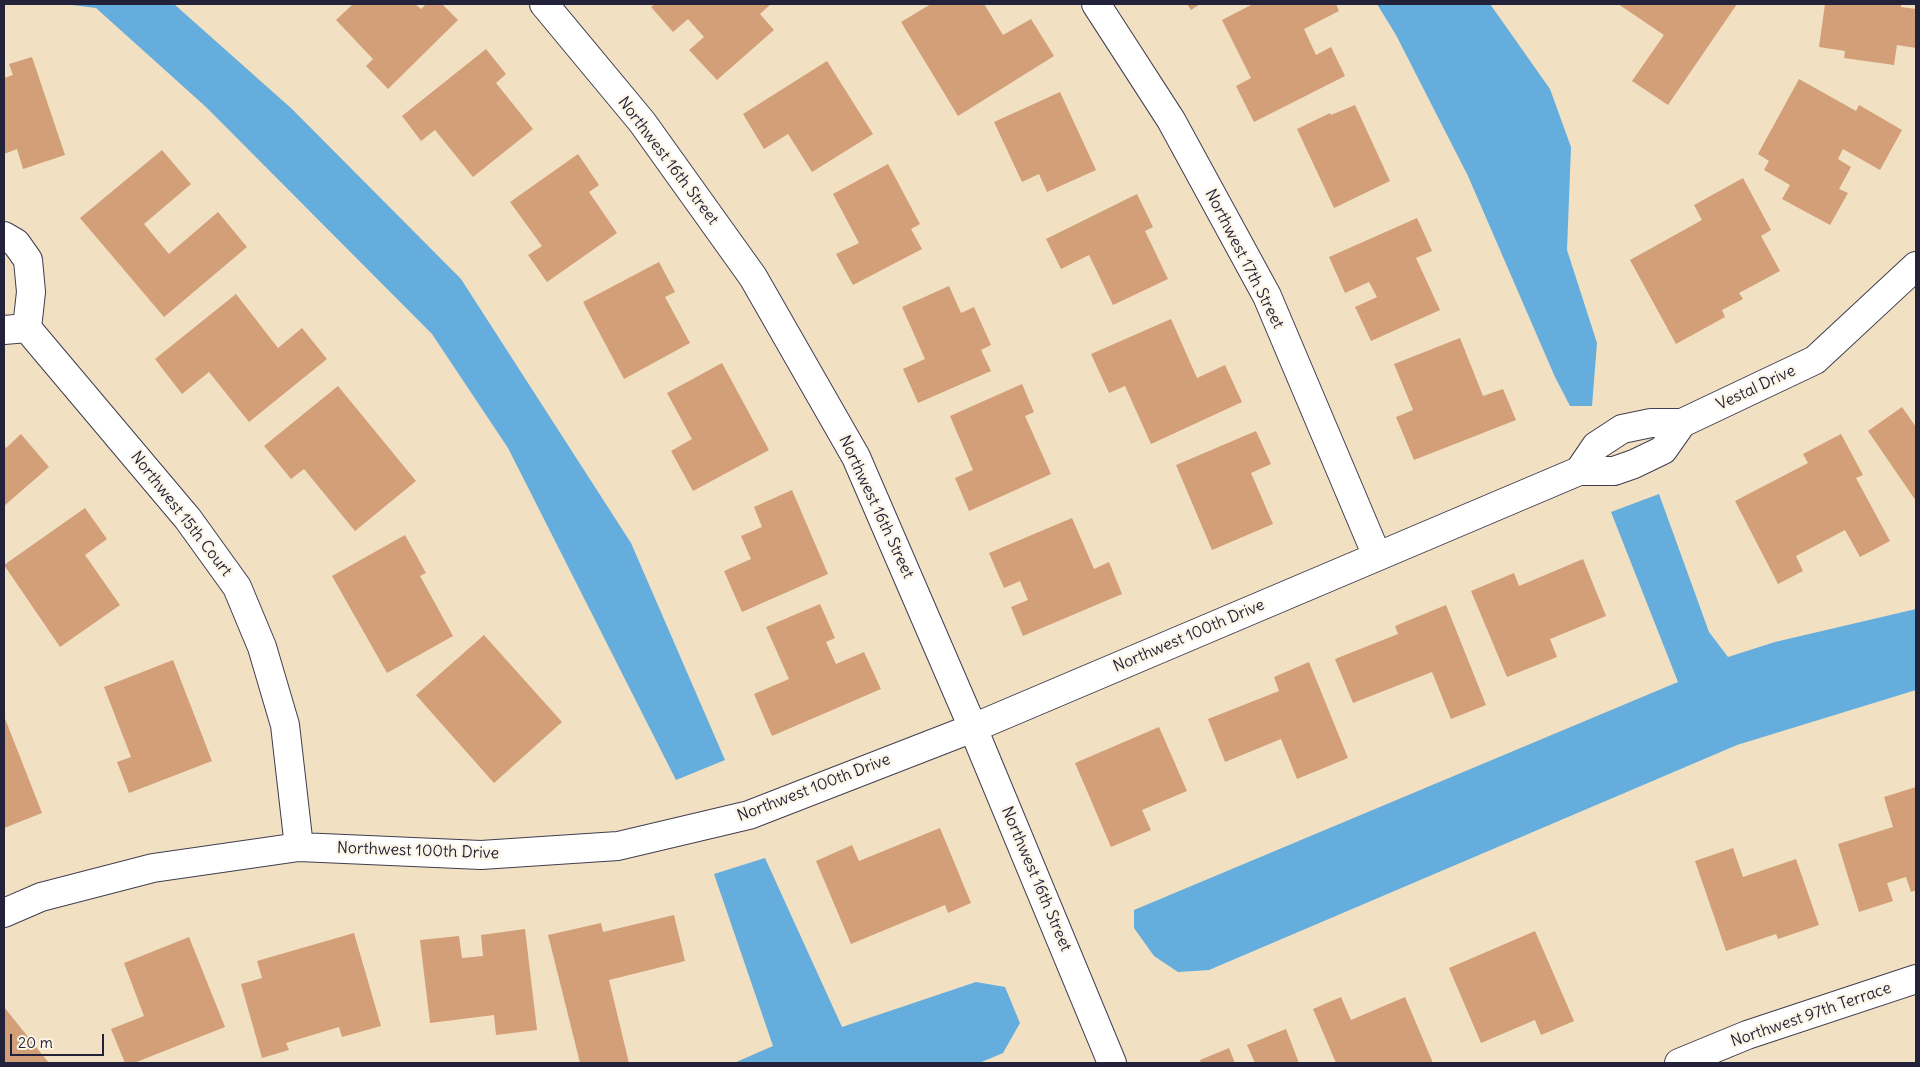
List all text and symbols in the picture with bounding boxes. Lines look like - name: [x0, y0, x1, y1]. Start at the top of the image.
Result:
- street label: Northwest 16th Street: [614, 93, 722, 229]
- street label: Northwest 17th Street: [1200, 186, 1288, 332]
- street label: Vestal Drive: [1713, 361, 1799, 415]
- street label: Northwest 16th Street: [834, 433, 918, 581]
- street label: Northwest 15th Court: [126, 448, 236, 580]
- street label: Northwest 100th Drive: [1111, 595, 1267, 677]
- street label: Northwest 100th Drive: [735, 750, 893, 826]
- street label: Northwest 16th Street: [997, 804, 1075, 954]
- street label: Northwest 100th Drive: [337, 839, 499, 863]
- street label: Northwest 97th Terrace: [1728, 979, 1894, 1051]
- scale bar: [12, 1024, 106, 1056]
- text: 20 m: [18, 1033, 53, 1052]

